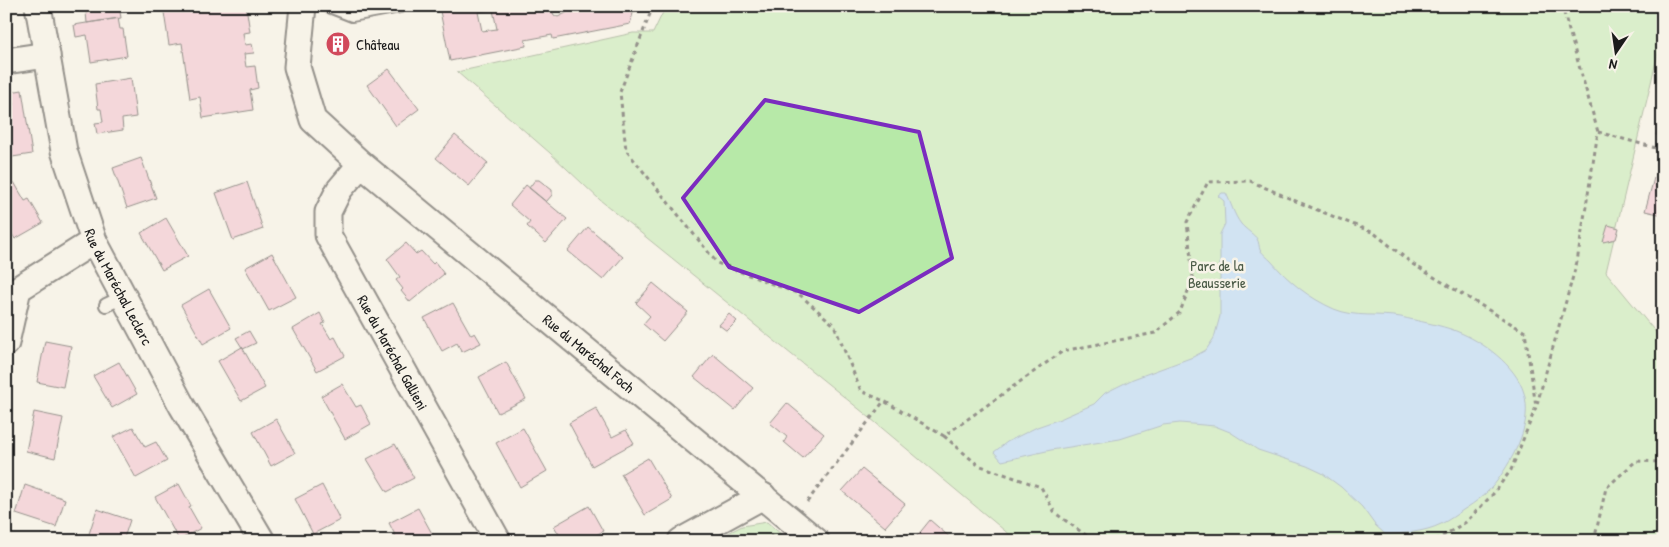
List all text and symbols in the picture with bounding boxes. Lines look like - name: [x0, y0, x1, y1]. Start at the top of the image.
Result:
- north arrow: [1592, 28, 1642, 78]
- building icon: Château: [325, 31, 351, 57]
- place label: Château: [356, 34, 399, 55]
- text: N: [1607, 55, 1619, 75]
- street label: Rue du Maréchal Leclerc: [80, 226, 158, 349]
- park label: Parc de la Beausserie: [1188, 255, 1246, 293]
- street label: Rue du Maréchal Gallieni: [353, 291, 434, 414]
- street label: Rue du Maréchal Foch: [539, 309, 639, 397]

